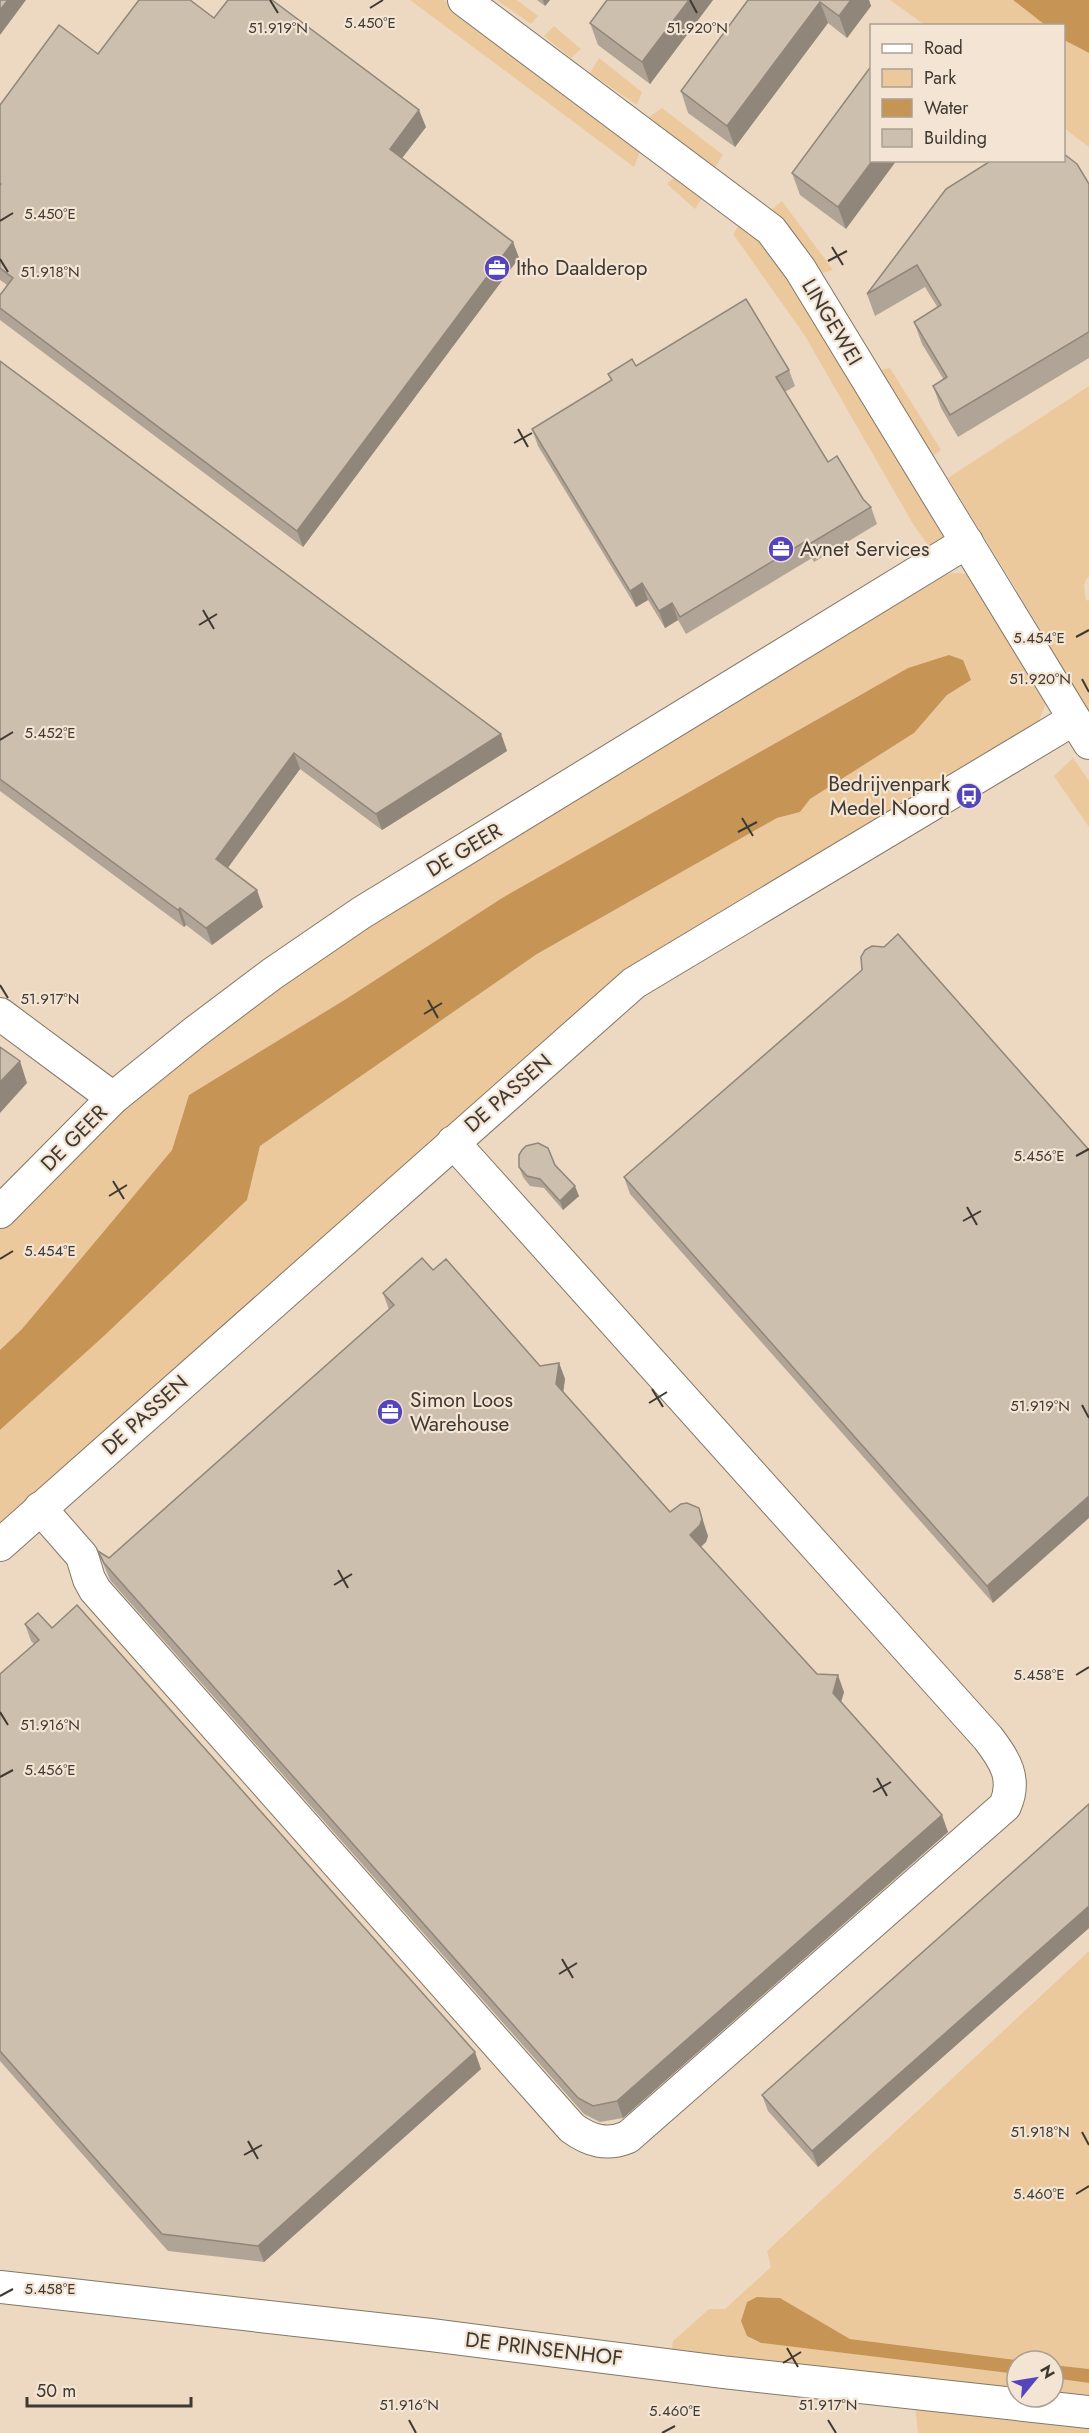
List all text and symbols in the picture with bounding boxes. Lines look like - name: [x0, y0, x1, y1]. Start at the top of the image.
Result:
- text: 5.450°E: [344, 12, 396, 34]
- text: 51.919°N: [248, 17, 308, 39]
- text: 51.920°N: [666, 17, 728, 39]
- legend: [870, 24, 1065, 162]
- text: Road: [924, 35, 963, 61]
- text: Park: [924, 65, 956, 91]
- text: Water: [924, 95, 969, 121]
- text: Building: [924, 125, 987, 151]
- text: 5.450°E: [24, 203, 76, 225]
- office icon: Itho Daalderop: [482, 253, 512, 283]
- place label: Itho Daalderop: [516, 253, 647, 283]
- text: 51.918°N: [20, 261, 80, 283]
- street label: LINGEWEI: [794, 273, 870, 371]
- office icon: Avnet Services: [766, 534, 796, 564]
- place label: Avnet Services: [800, 534, 929, 564]
- text: 5.454°E: [1013, 627, 1065, 649]
- text: 51.920°N: [1009, 668, 1071, 690]
- text: 5.452°E: [24, 722, 76, 744]
- place label: Bedrijvenpark Medel Noord: [828, 769, 951, 823]
- bus stop icon: Bedrijvenpark Medel Noord: [954, 781, 984, 811]
- street label: DE GEER: [421, 816, 508, 884]
- text: 51.917°N: [21, 988, 79, 1010]
- street label: DE PASSEN: [458, 1047, 558, 1139]
- street label: DE GEER: [34, 1098, 114, 1178]
- text: 5.456°E: [1013, 1145, 1065, 1167]
- text: 5.454°E: [24, 1240, 76, 1262]
- street label: DE PASSEN: [95, 1368, 195, 1462]
- place label: Simon Loos Warehouse: [410, 1385, 513, 1439]
- text: 51.919°N: [1010, 1395, 1070, 1417]
- office icon: Simon Loos Warehouse: [375, 1397, 405, 1427]
- text: 5.458°E: [1014, 1664, 1064, 1686]
- text: 51.916°N: [20, 1714, 80, 1736]
- text: 5.456°E: [24, 1759, 76, 1781]
- text: 51.918°N: [1010, 2121, 1070, 2143]
- text: 5.460°E: [1013, 2183, 1065, 2205]
- text: 5.458°E: [25, 2278, 75, 2300]
- street label: DE PRINSENHOF: [464, 2324, 624, 2374]
- north arrow: [1005, 2349, 1065, 2409]
- text: N: [1034, 2360, 1061, 2383]
- scale bar: [27, 2370, 190, 2408]
- text: 50 m: [36, 2378, 76, 2404]
- text: 51.916°N: [379, 2394, 439, 2416]
- text: 51.917°N: [799, 2394, 857, 2416]
- text: 5.460°E: [649, 2400, 701, 2422]

